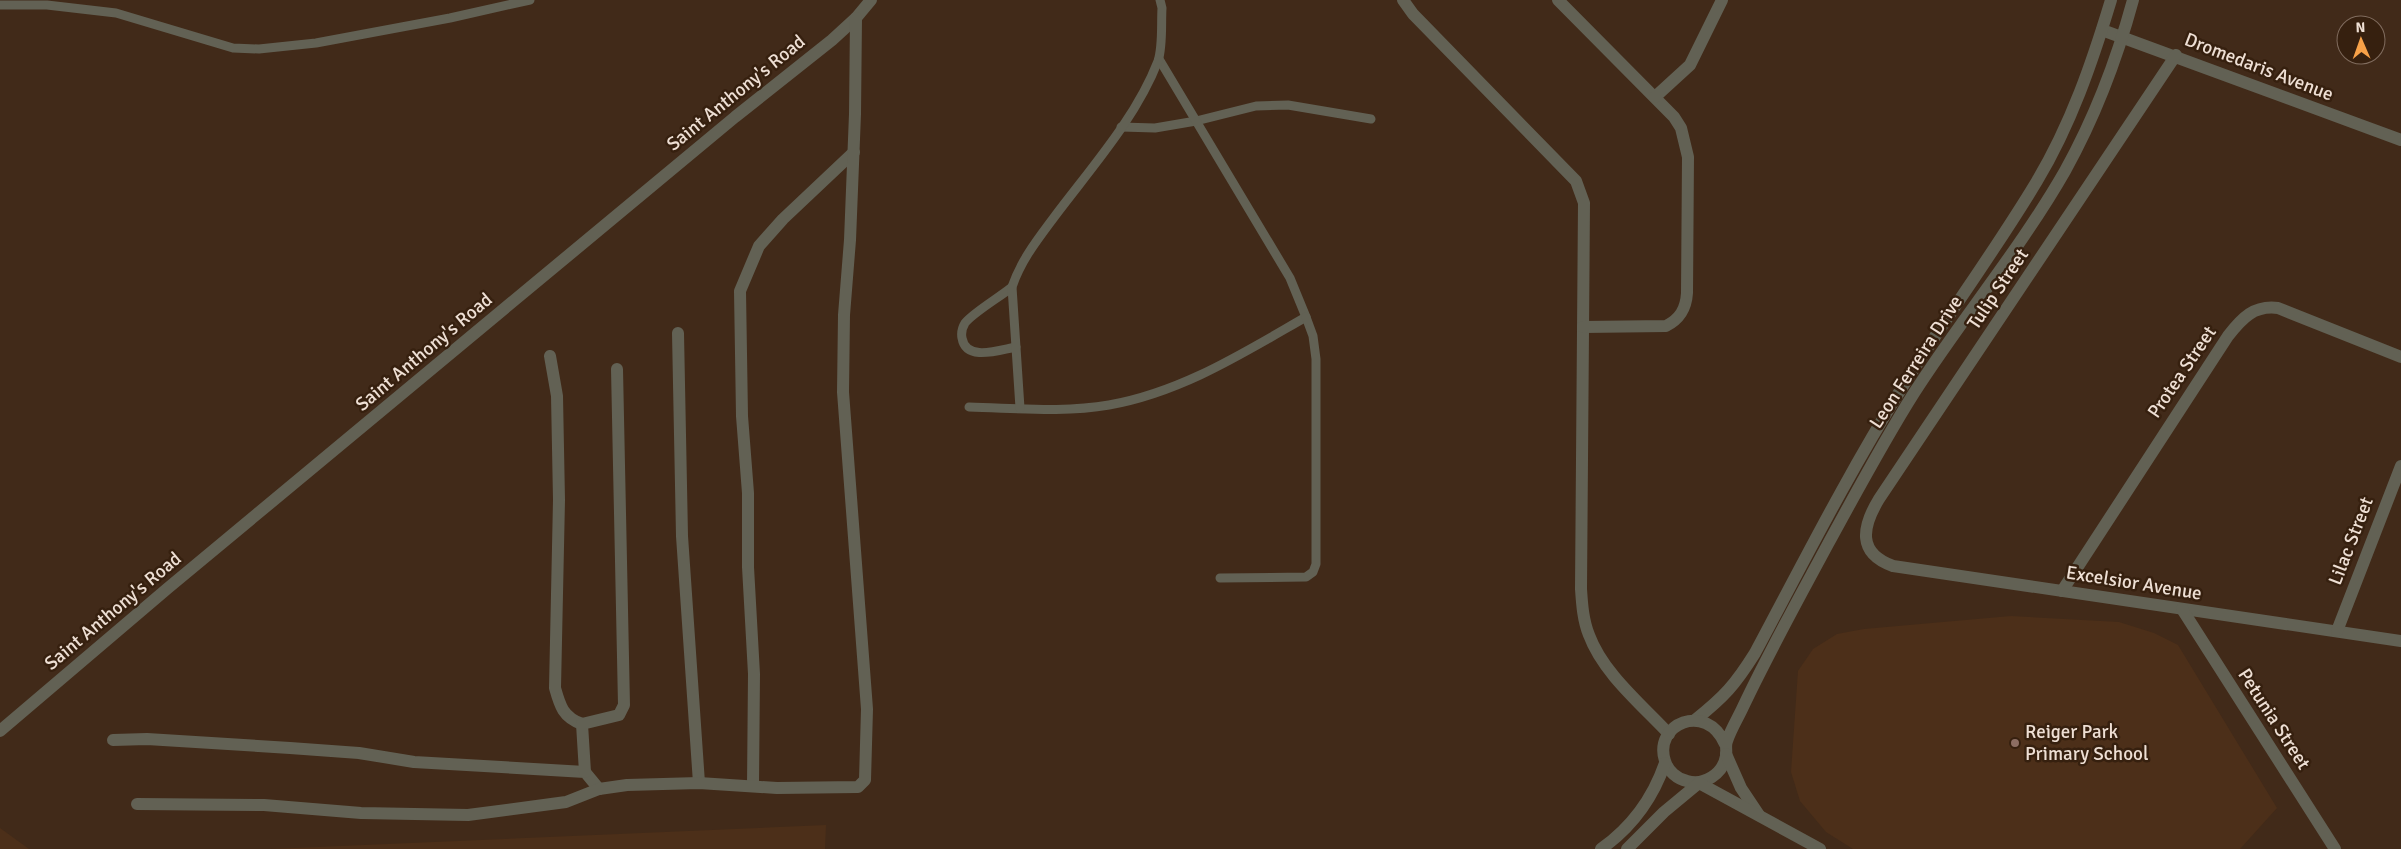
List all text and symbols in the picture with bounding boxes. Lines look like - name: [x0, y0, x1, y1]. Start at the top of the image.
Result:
- north arrow: [2336, 15, 2386, 65]
- text: N: [2355, 19, 2366, 36]
- street label: Dromedaris Avenue: [2181, 28, 2337, 106]
- street label: Saint Anthony's Road: [662, 30, 810, 156]
- street label: Tulip Street: [1962, 244, 2034, 334]
- street label: Saint Anthony's Road: [351, 288, 497, 416]
- street label: Leon Ferreira Drive: [1864, 291, 1968, 433]
- street label: Protea Street: [2142, 321, 2222, 423]
- street label: Lilac Street: [2323, 493, 2379, 588]
- street label: Saint Anthony's Road: [40, 547, 186, 675]
- street label: Excelsior Avenue: [2064, 560, 2204, 606]
- street label: Petunia Street: [2232, 664, 2316, 774]
- place label: Reiger Park Primary School: [2025, 720, 2148, 766]
- marker: Reiger Park Primary School: [2009, 737, 2021, 749]

